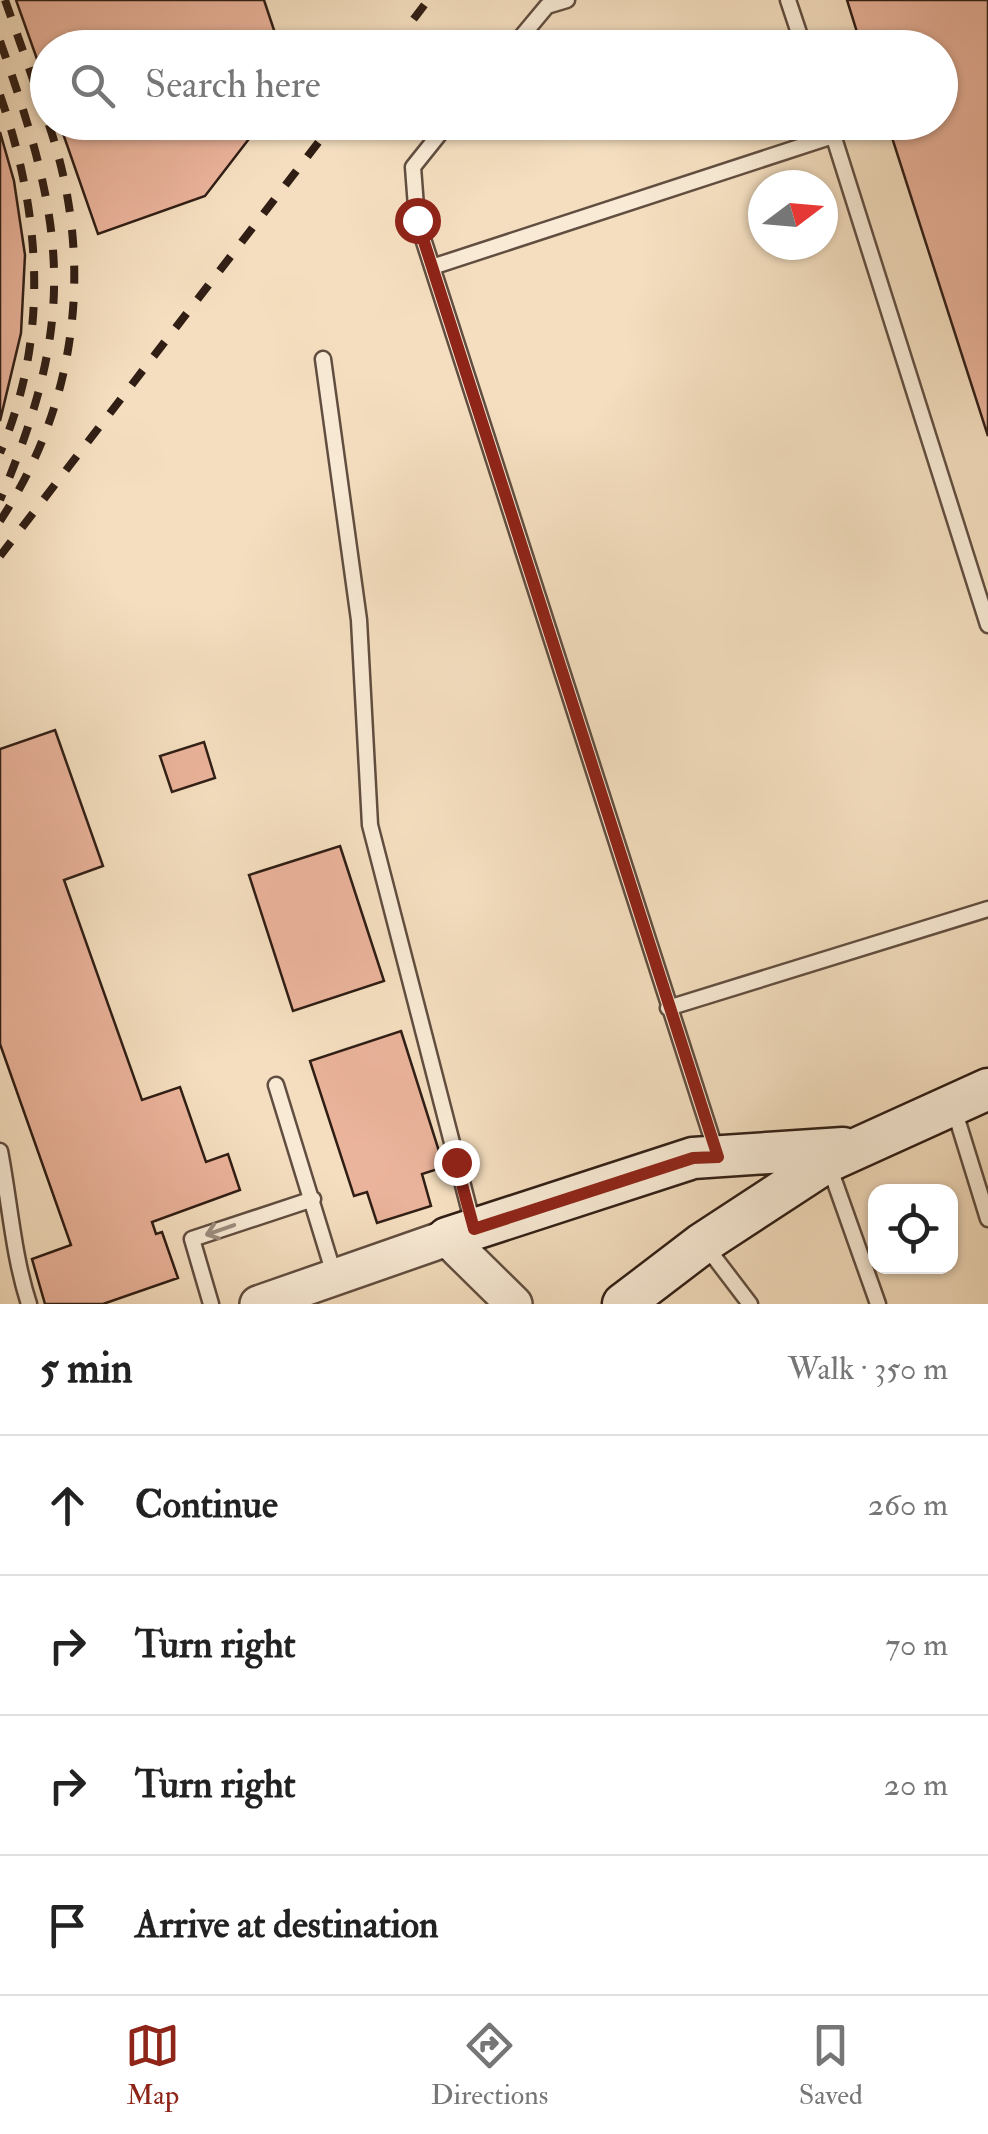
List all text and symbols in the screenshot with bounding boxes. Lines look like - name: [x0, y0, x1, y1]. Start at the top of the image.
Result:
- search box: [30, 30, 958, 140]
- icon: search: [65, 58, 120, 113]
- text: Search here: [145, 61, 321, 109]
- north arrow: [748, 170, 838, 260]
- route start: [395, 198, 441, 244]
- route end: [434, 1140, 480, 1186]
- map controls: [868, 1184, 958, 1274]
- button: locate: [868, 1184, 958, 1274]
- one-way arrow: [205, 1222, 237, 1240]
- text: 5 min: [40, 1343, 133, 1395]
- text: Walk · 350 m: [788, 1349, 948, 1389]
- icon: ahead: [40, 1478, 95, 1533]
- text: Continue: [135, 1481, 278, 1529]
- text: 260 m: [868, 1485, 948, 1525]
- icon: right: [40, 1618, 95, 1673]
- text: Turn right: [135, 1621, 296, 1669]
- text: 70 m: [885, 1625, 948, 1665]
- icon: right: [40, 1758, 95, 1813]
- text: Turn right: [135, 1761, 296, 1809]
- text: 20 m: [884, 1765, 948, 1805]
- icon: arrive: [40, 1898, 95, 1953]
- text: Arrive at destination: [135, 1901, 439, 1949]
- tab: Map: [125, 2018, 180, 2113]
- tab: Directions: [431, 2018, 548, 2113]
- tab: Saved: [799, 2018, 863, 2113]

